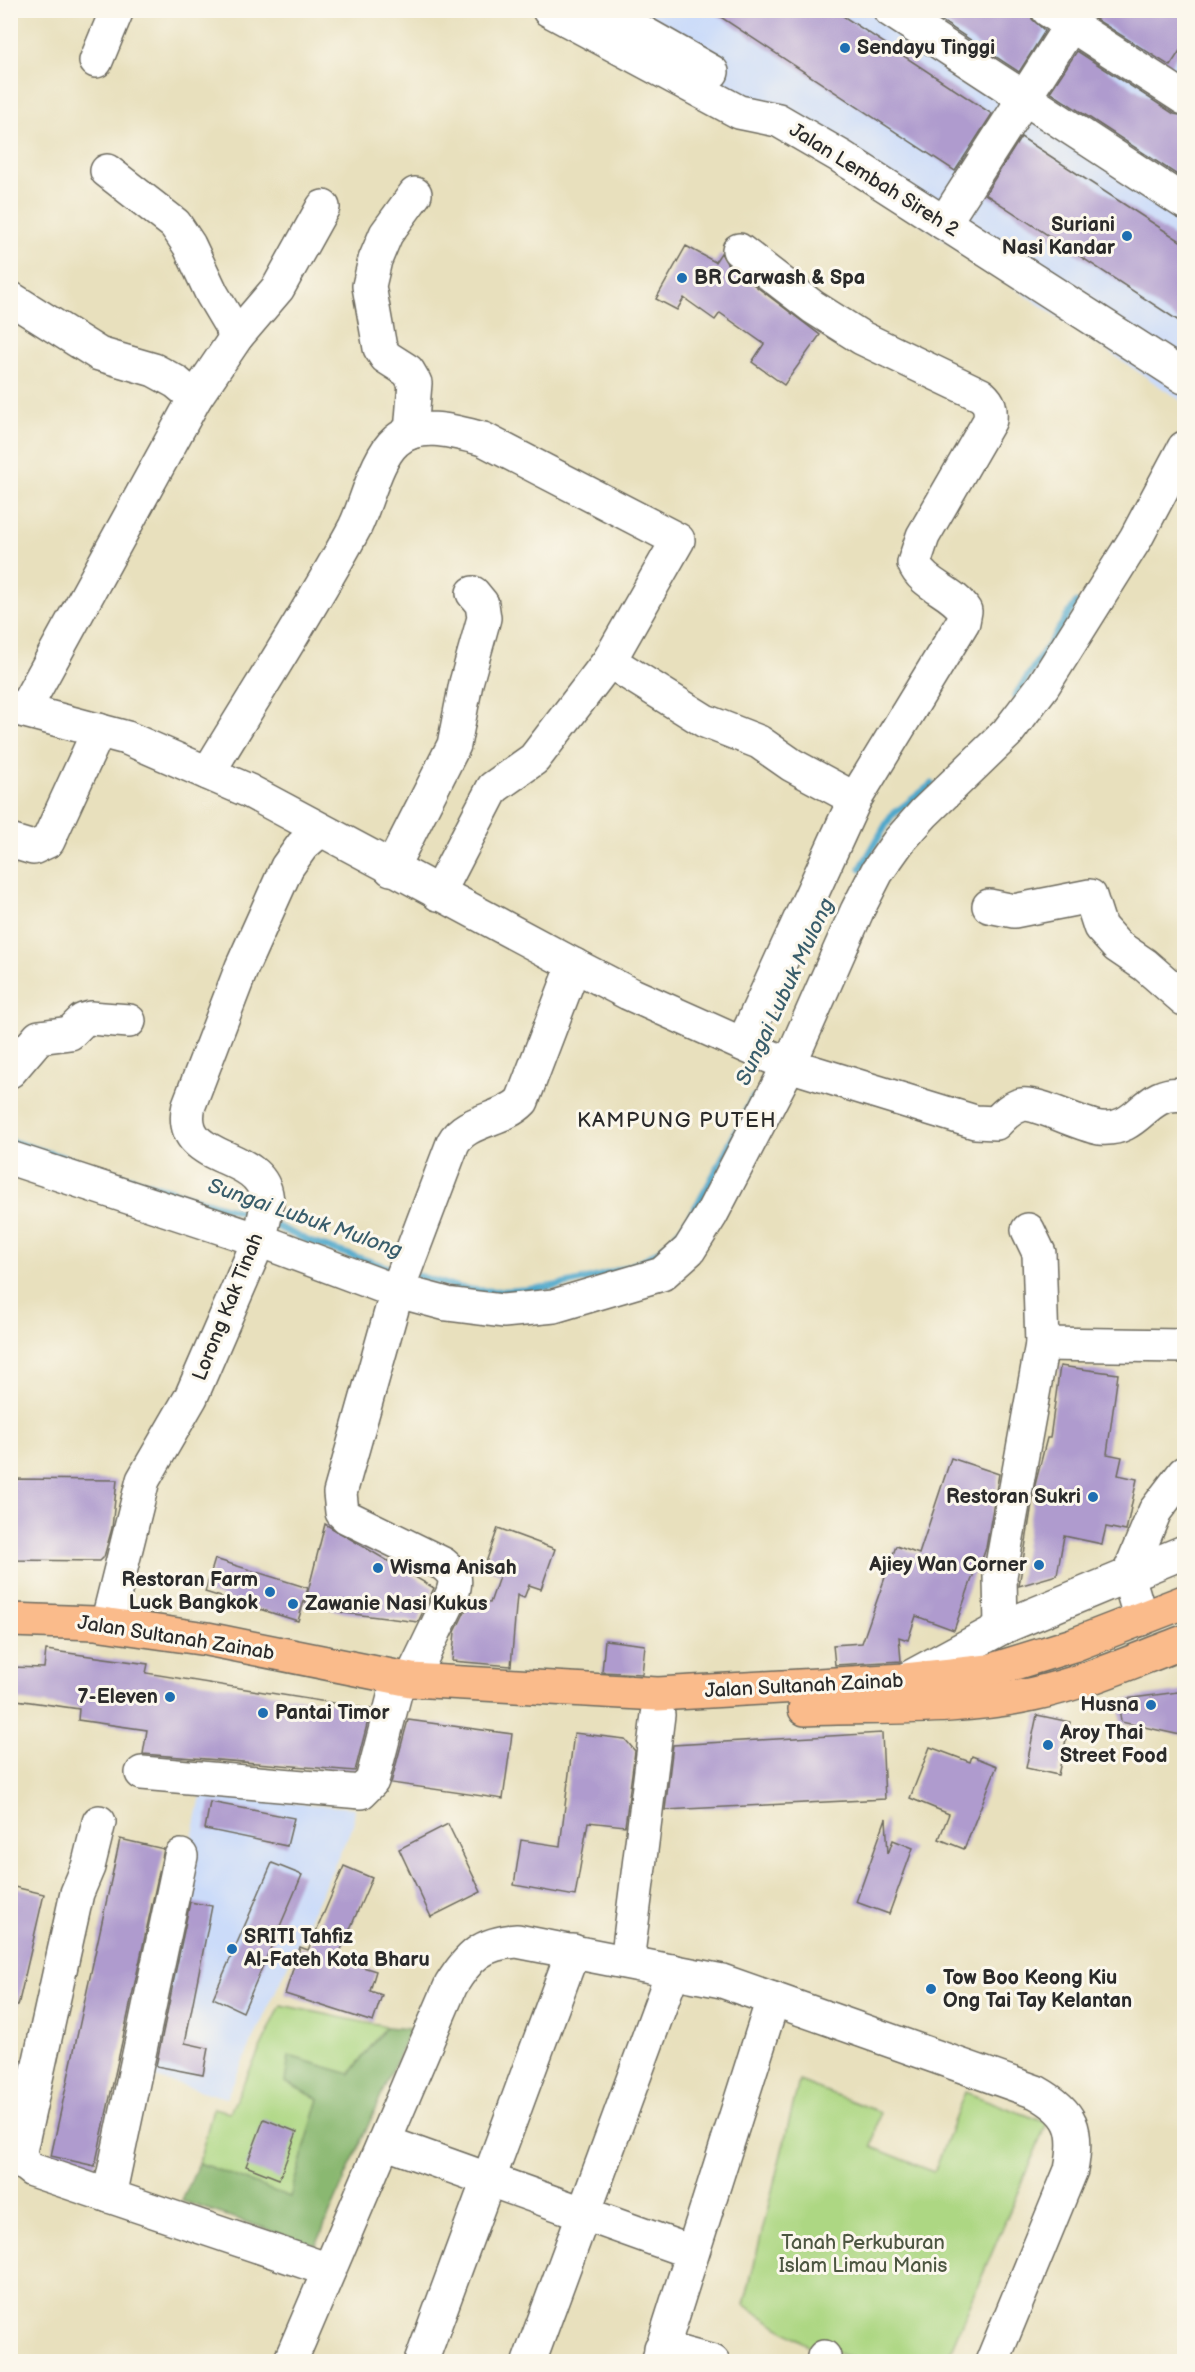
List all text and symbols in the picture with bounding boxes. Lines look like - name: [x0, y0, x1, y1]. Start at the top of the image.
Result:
- place label: Sendayu Tinggi: [857, 36, 995, 60]
- marker: Sendayu Tinggi: [838, 41, 852, 55]
- street label: Jalan Lembah Sireh 2: [785, 118, 963, 242]
- place label: Suriani Nasi Kandar: [1002, 213, 1116, 260]
- marker: Suriani Nasi Kandar: [1120, 229, 1134, 243]
- place label: BR Carwash & Spa: [694, 266, 865, 290]
- marker: BR Carwash & Spa: [675, 271, 689, 285]
- water label: Sungai Lubuk Mulong: [731, 894, 839, 1090]
- district label: KAMPUNG PUTEH: [577, 1108, 777, 1133]
- water label: Sungai Lubuk Mulong: [205, 1173, 406, 1263]
- street label: Lorong Kak Tinah: [187, 1230, 269, 1384]
- place label: Restoran Sukri: [946, 1485, 1081, 1509]
- marker: Restoran Sukri: [1086, 1490, 1100, 1504]
- place label: Ajiey Wan Corner: [868, 1553, 1028, 1577]
- place label: Wisma Anisah: [390, 1556, 517, 1580]
- marker: Ajiey Wan Corner: [1032, 1558, 1046, 1572]
- marker: Wisma Anisah: [371, 1561, 385, 1575]
- place label: Restoran Farm Luck Bangkok: [122, 1568, 259, 1615]
- marker: Restoran Farm Luck Bangkok: [263, 1585, 277, 1599]
- place label: Zawanie Nasi Kukus: [305, 1592, 488, 1616]
- marker: Zawanie Nasi Kukus: [286, 1597, 300, 1611]
- street label: Jalan Sultanah Zainab: [76, 1611, 276, 1665]
- street label: Jalan Sultanah Zainab: [704, 1669, 904, 1703]
- place label: 7-Eleven: [77, 1685, 158, 1709]
- marker: 7-Eleven: [163, 1690, 177, 1704]
- place label: Husna: [1081, 1693, 1139, 1717]
- marker: Husna: [1144, 1698, 1158, 1712]
- place label: Pantai Timor: [275, 1701, 390, 1725]
- marker: Pantai Timor: [256, 1706, 270, 1720]
- place label: Aroy Thai Street Food: [1059, 1721, 1167, 1768]
- marker: Aroy Thai Street Food: [1041, 1738, 1055, 1752]
- place label: SRITI Tahfiz Al-Fateh Kota Bharu: [243, 1925, 430, 1972]
- marker: SRITI Tahfiz Al-Fateh Kota Bharu: [225, 1942, 239, 1956]
- place label: Tow Boo Keong Kiu Ong Tai Tay Kelantan: [943, 1966, 1132, 2013]
- marker: Tow Boo Keong Kiu Ong Tai Tay Kelantan: [924, 1982, 938, 1996]
- park label: Tanah Perkuburan Islam Limau Manis: [779, 2231, 947, 2278]

